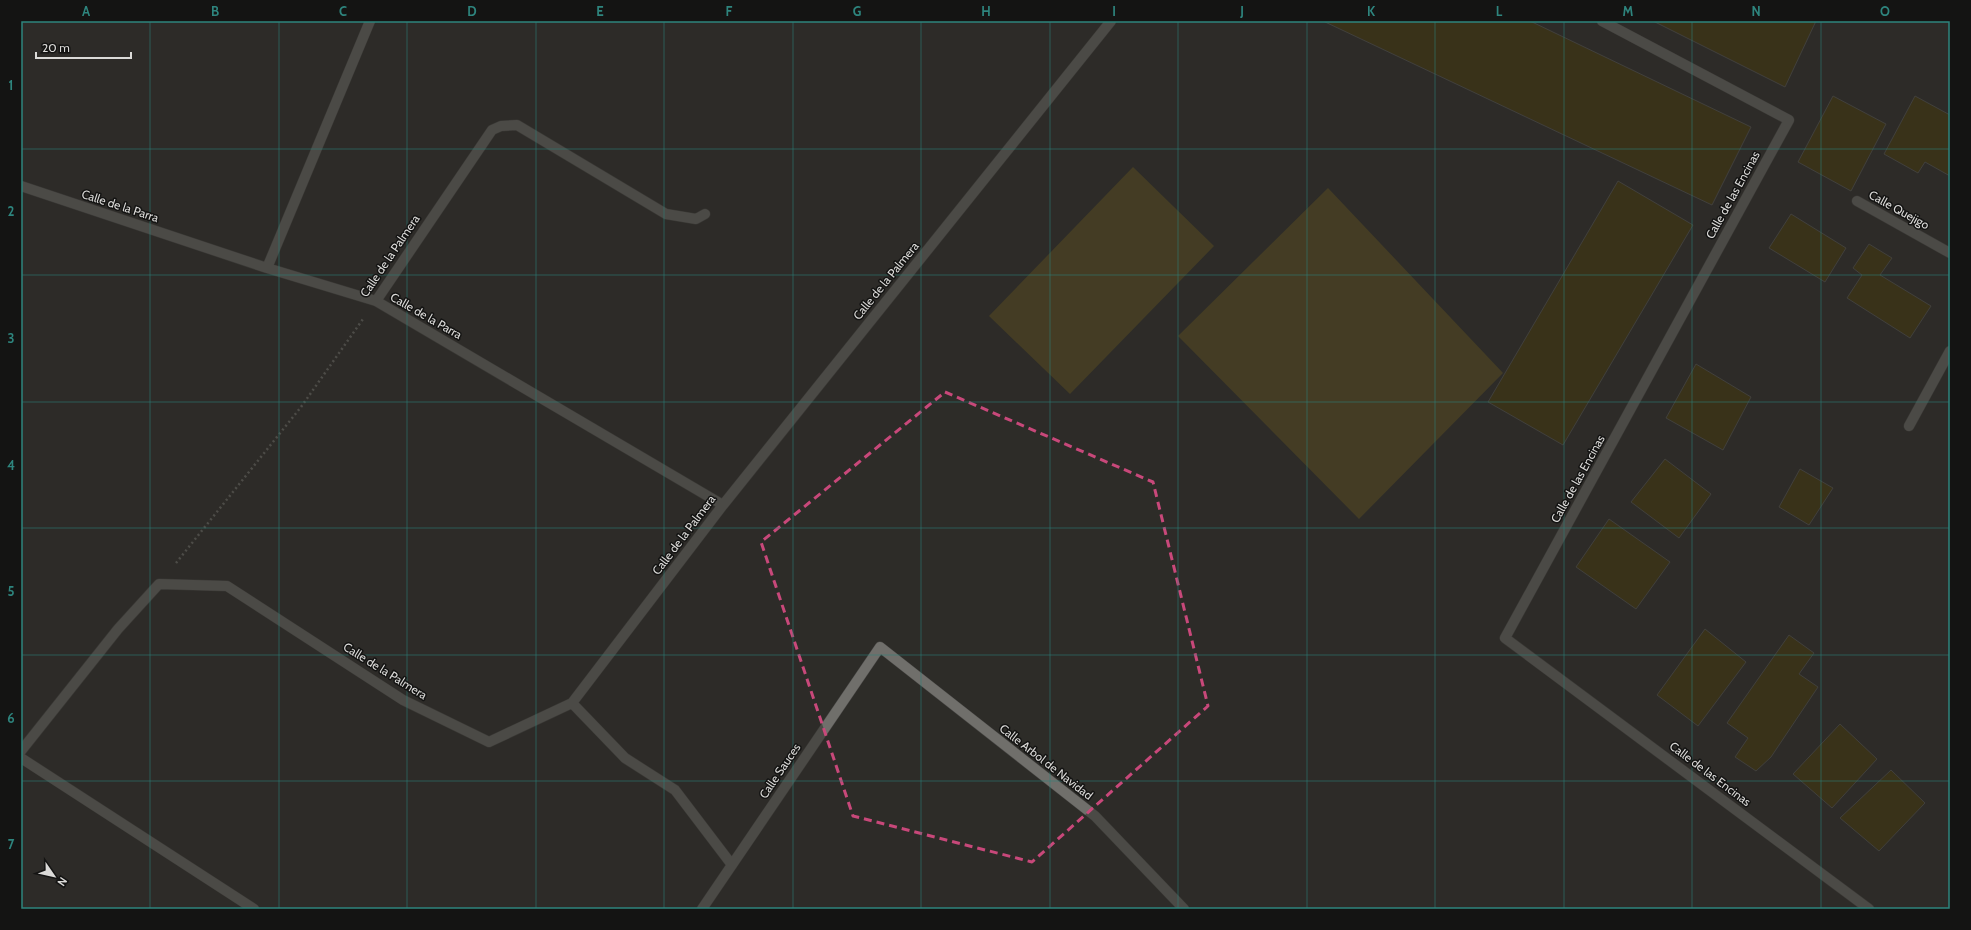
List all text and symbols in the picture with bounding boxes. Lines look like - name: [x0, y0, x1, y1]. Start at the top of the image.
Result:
- text: A: [82, 3, 91, 19]
- text: B: [211, 3, 219, 19]
- text: C: [339, 3, 347, 19]
- text: D: [467, 3, 477, 19]
- text: E: [596, 3, 604, 19]
- text: F: [726, 3, 733, 19]
- text: G: [853, 3, 862, 19]
- text: H: [981, 3, 991, 19]
- text: I: [1112, 3, 1116, 19]
- text: J: [1239, 3, 1244, 19]
- text: K: [1367, 3, 1376, 19]
- text: L: [1496, 3, 1503, 19]
- text: M: [1623, 3, 1634, 19]
- text: N: [1751, 3, 1761, 19]
- text: O: [1880, 3, 1890, 19]
- scale bar: [36, 34, 131, 60]
- text: 20 m: [42, 40, 70, 55]
- text: 1: [9, 77, 13, 93]
- street label: Calle de las Encinas: [1702, 148, 1763, 241]
- street label: Calle de la Parra: [80, 186, 161, 225]
- street label: Calle Quejigo: [1866, 187, 1932, 233]
- text: 2: [8, 203, 15, 219]
- street label: Calle de la Palmera: [357, 212, 423, 300]
- street label: Calle de la Palmera: [850, 239, 922, 323]
- street label: Calle de la Parra: [388, 289, 465, 342]
- text: 3: [7, 330, 15, 346]
- street label: Calle de las Encinas: [1547, 432, 1608, 525]
- text: 4: [7, 457, 15, 473]
- street label: Calle de la Palmera: [649, 492, 719, 577]
- text: 5: [8, 583, 15, 599]
- street label: Calle de la Palmera: [341, 639, 430, 702]
- text: 6: [7, 710, 15, 726]
- street label: Calle Arbol de Navidad: [997, 720, 1096, 803]
- street label: Calle de las Encinas: [1667, 738, 1754, 809]
- street label: Calle Sauces: [756, 740, 803, 801]
- text: 7: [8, 836, 15, 852]
- north arrow: [34, 856, 74, 896]
- text: N: [54, 874, 70, 889]

